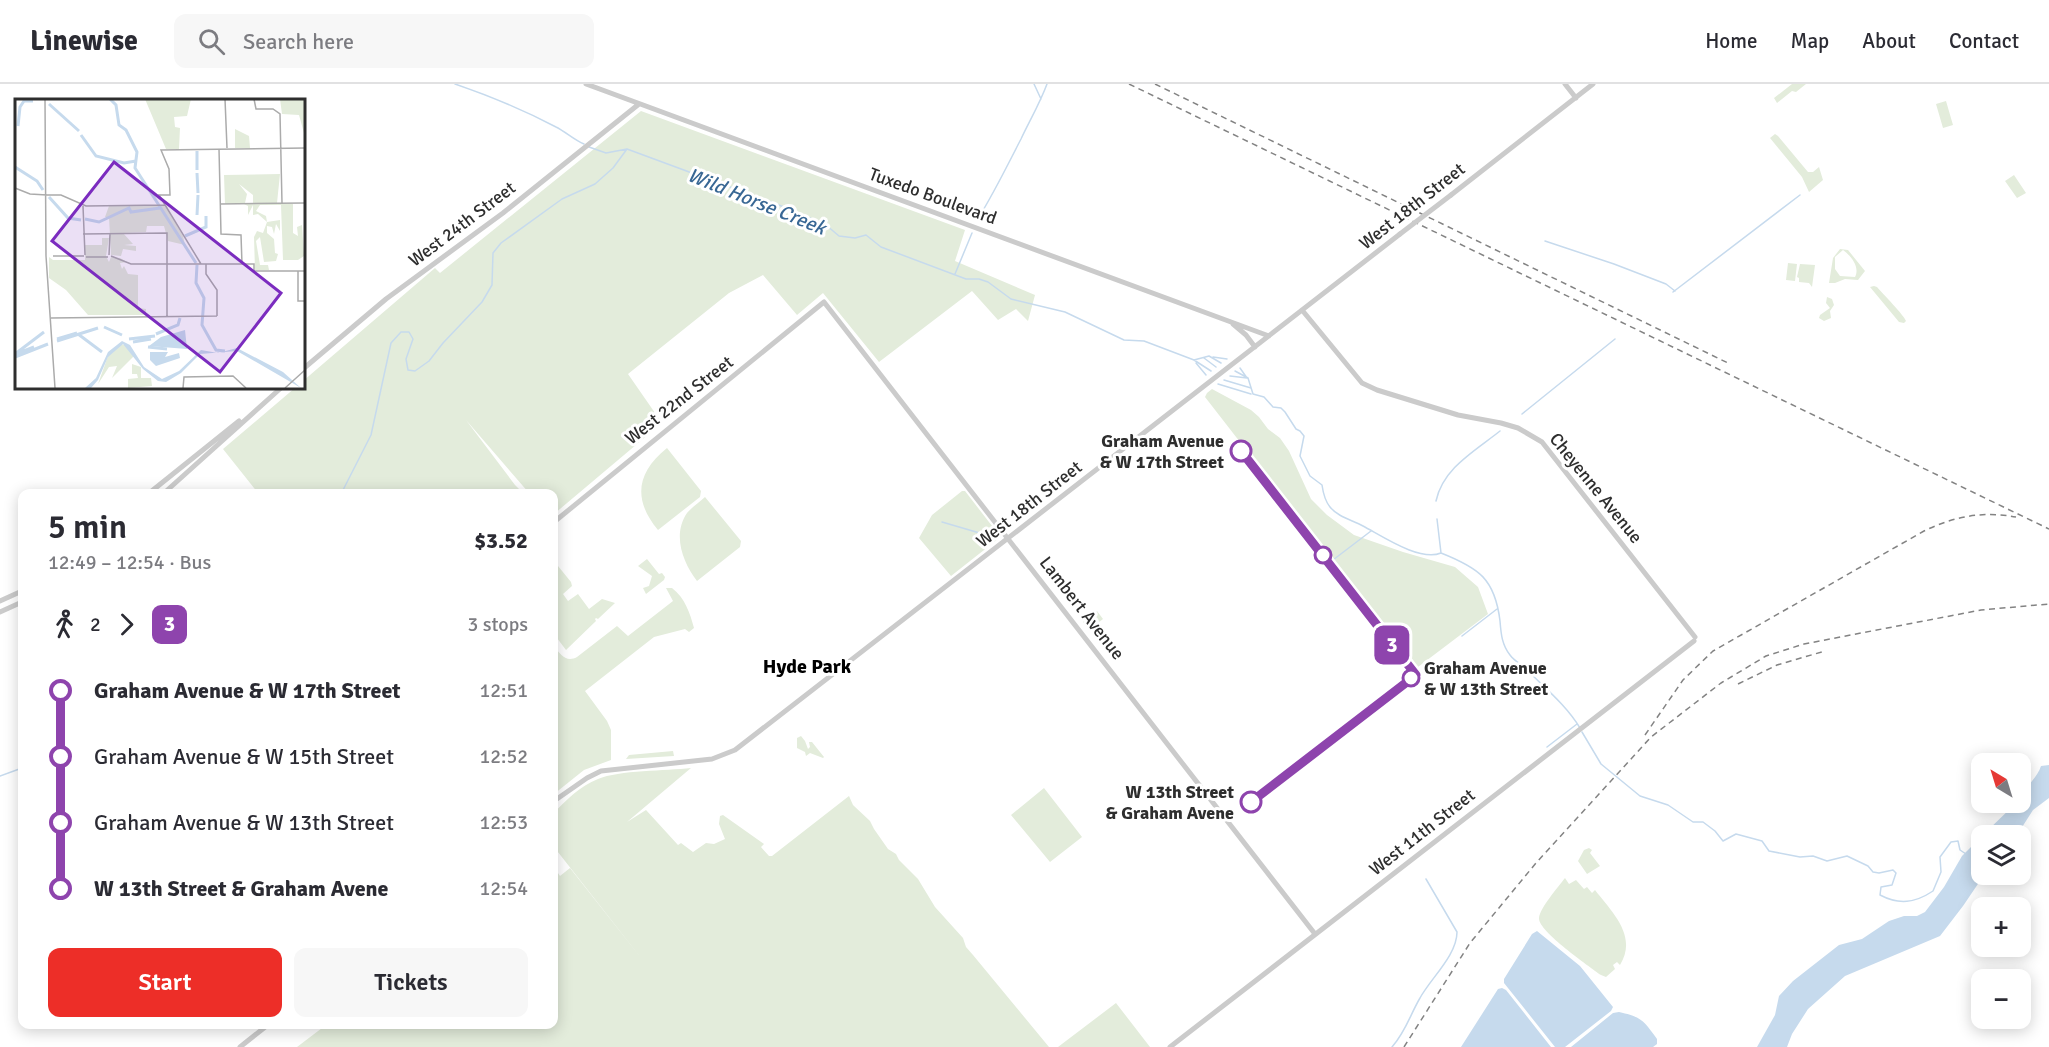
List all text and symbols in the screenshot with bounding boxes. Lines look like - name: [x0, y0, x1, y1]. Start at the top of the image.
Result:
- search box: [174, 14, 594, 68]
- text: Linewise: [30, 24, 138, 58]
- icon: search: [195, 25, 228, 58]
- text: Search here: [243, 28, 354, 55]
- text: Home: [1705, 28, 1758, 54]
- text: Map: [1791, 28, 1829, 54]
- text: About: [1862, 28, 1916, 54]
- text: Contact: [1949, 28, 2019, 54]
- inset map: [15, 99, 304, 388]
- street label: West 18th Street: [1355, 158, 1469, 254]
- water label: Wild Horse Creek: [684, 162, 831, 241]
- street label: Tuxedo Boulevard: [866, 163, 1000, 229]
- street label: West 24th Street: [404, 177, 520, 271]
- street label: West 22nd Street: [620, 351, 738, 449]
- street label: Cheyenne Avenue: [1545, 428, 1647, 548]
- place label: Graham Avenue & W 17th Street: [1100, 430, 1224, 473]
- marker: Graham Avenue & W 17th Street: [1230, 440, 1252, 462]
- street label: West 18th Street: [972, 456, 1086, 552]
- text: 5 min: [48, 507, 127, 548]
- text: $3.52: [474, 527, 528, 554]
- unlabelled marker: [1314, 546, 1332, 564]
- text: 12:49 – 12:54 · Bus: [48, 550, 211, 575]
- street label: Lambert Avenue: [1035, 552, 1129, 664]
- icon: walk: [48, 608, 81, 641]
- icon: forward: [110, 608, 143, 641]
- text: 3: [164, 611, 175, 637]
- text: 2: [90, 612, 101, 637]
- text: 3 stops: [467, 612, 528, 637]
- line badge: 3: [1372, 626, 1412, 664]
- text: 3: [1386, 632, 1398, 658]
- district label: Hyde Park: [763, 654, 852, 679]
- place label: Graham Avenue & W 13th Street: [1424, 657, 1548, 700]
- marker: Graham Avenue & W 13th Street: [1402, 669, 1420, 687]
- text: Graham Avenue & W 17th Street: [94, 677, 401, 704]
- text: 12:51: [479, 678, 528, 703]
- text: Graham Avenue & W 15th Street: [94, 743, 394, 770]
- text: 12:52: [479, 744, 528, 769]
- north arrow: [1971, 753, 2031, 813]
- map controls: [1971, 753, 2031, 1029]
- place label: W 13th Street & Graham Avene: [1105, 781, 1234, 824]
- street label: West 11th Street: [1365, 784, 1479, 880]
- marker: W 13th Street & Graham Avene: [1240, 791, 1262, 813]
- text: Graham Avenue & W 13th Street: [94, 809, 394, 836]
- text: 12:53: [479, 810, 528, 835]
- button: layers: [1971, 825, 2031, 885]
- text: W 13th Street & Graham Avene: [94, 875, 389, 902]
- text: 12:54: [479, 876, 528, 901]
- button: +: [1971, 897, 2031, 957]
- button: Start: [48, 948, 282, 1017]
- button: Tickets: [294, 948, 528, 1017]
- button: −: [1971, 969, 2031, 1029]

